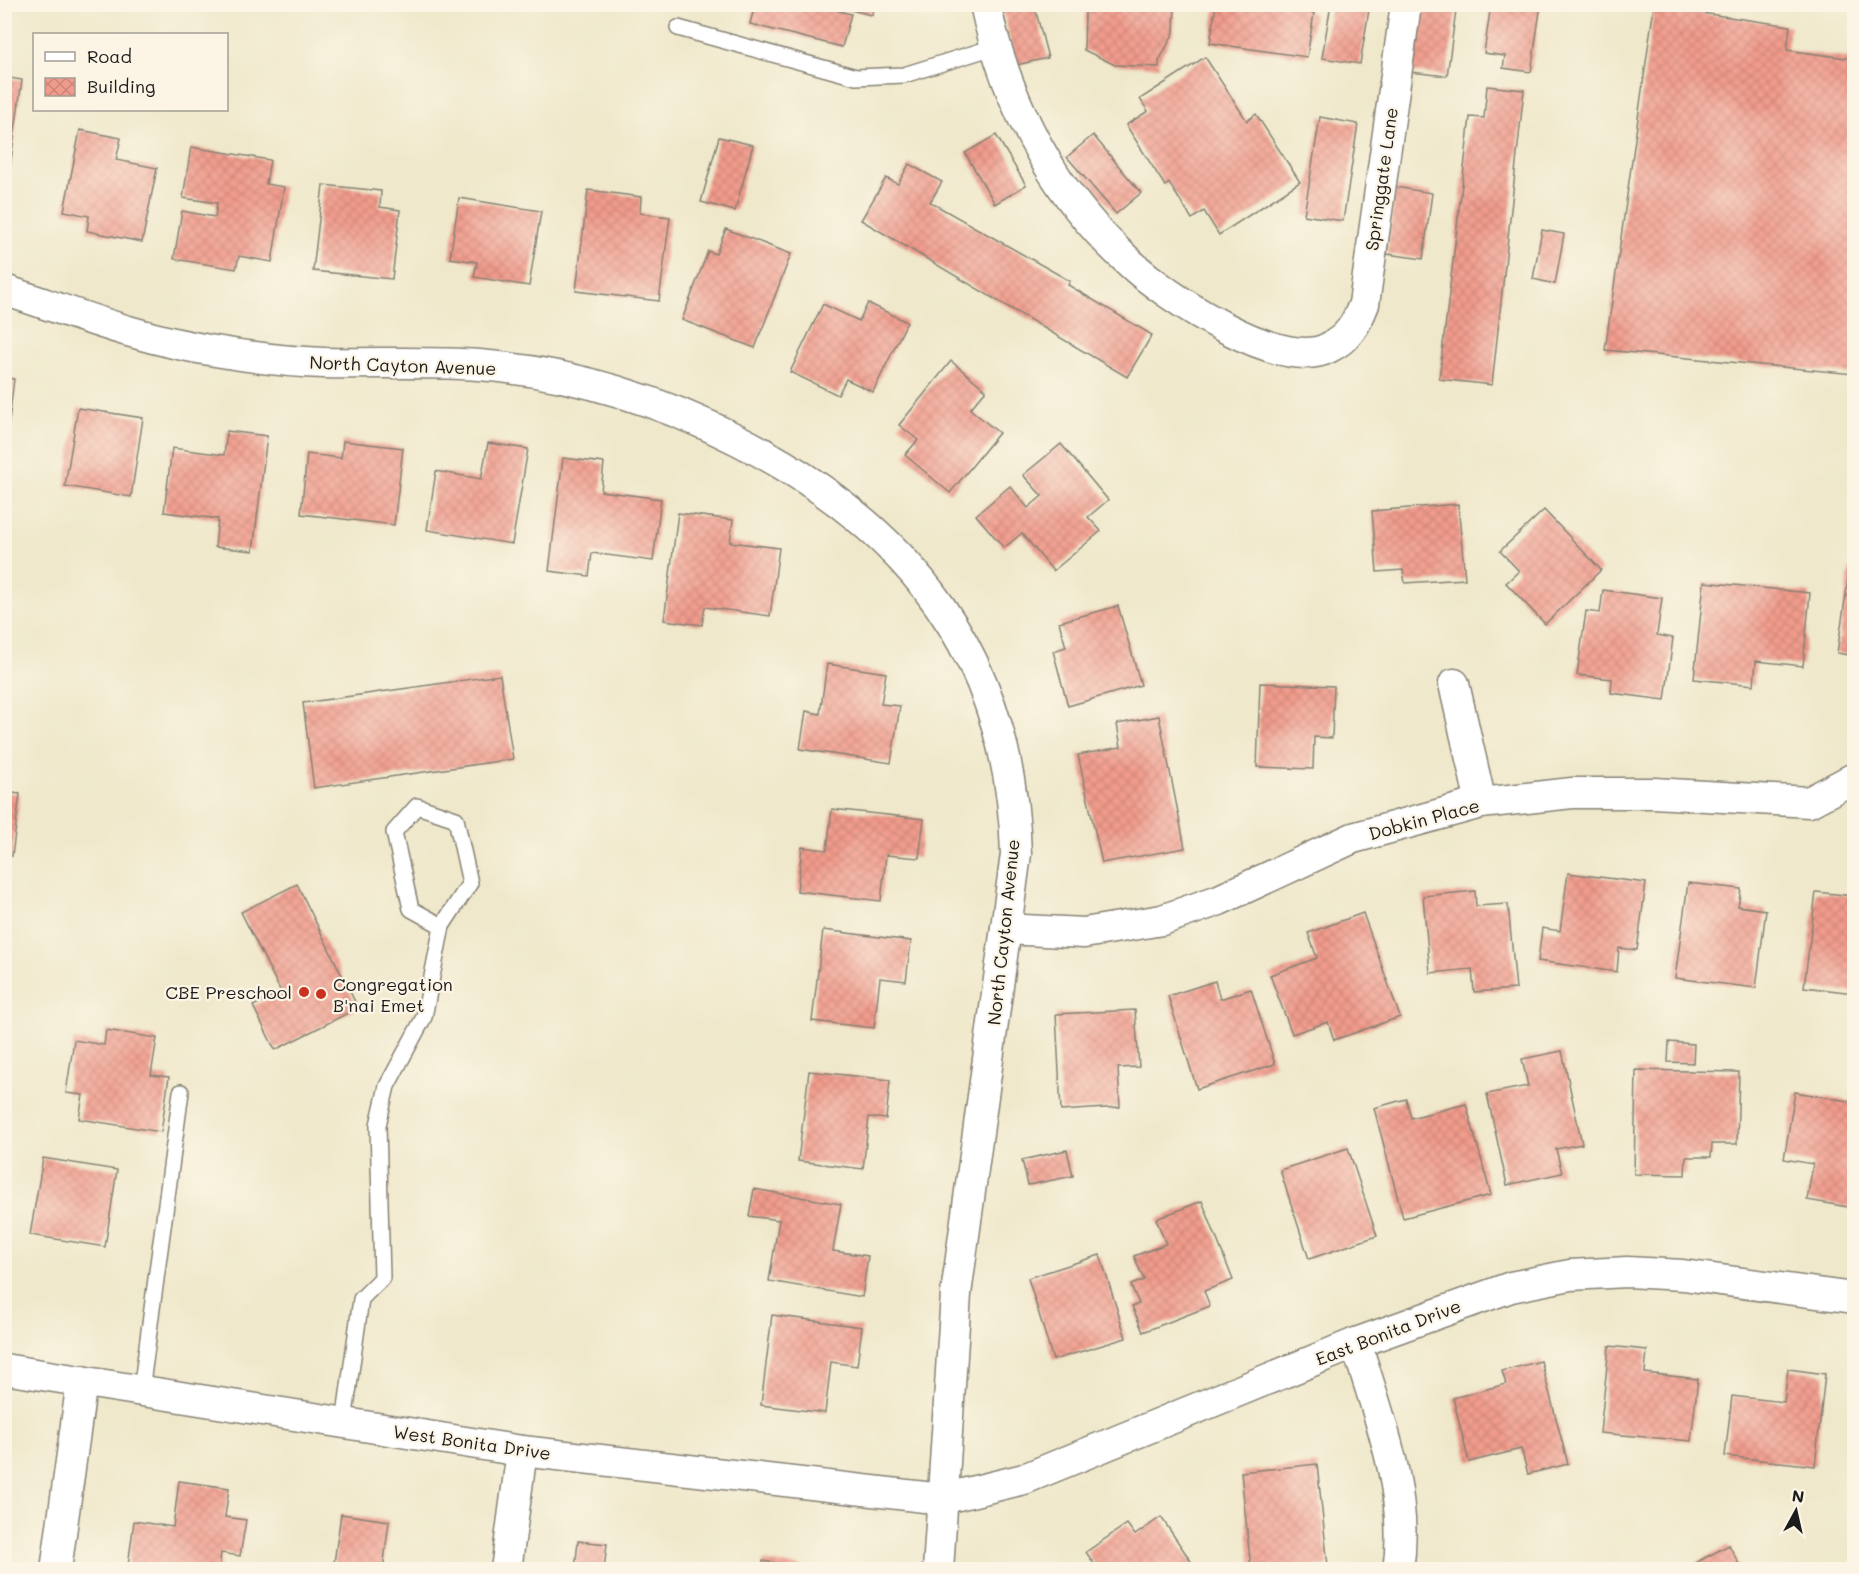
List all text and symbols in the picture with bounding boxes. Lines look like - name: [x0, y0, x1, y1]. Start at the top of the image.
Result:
- legend: [33, 33, 228, 111]
- text: Road: [87, 44, 132, 68]
- text: Building: [87, 74, 155, 98]
- street label: Springgate Lane: [1359, 106, 1403, 252]
- street label: North Cayton Avenue: [309, 350, 497, 380]
- street label: Dobkin Place: [1366, 793, 1482, 845]
- street label: North Cayton Avenue: [981, 838, 1025, 1026]
- place label: Congregation B'nai Emet: [333, 972, 453, 1017]
- place label: CBE Preschool: [165, 980, 292, 1004]
- marker: CBE Preschool: [297, 985, 311, 999]
- marker: Congregation B'nai Emet: [314, 987, 328, 1001]
- street label: East Bonita Drive: [1312, 1293, 1464, 1371]
- street label: West Bonita Drive: [392, 1419, 552, 1465]
- north arrow: [1766, 1481, 1826, 1541]
- text: N: [1791, 1484, 1806, 1507]

